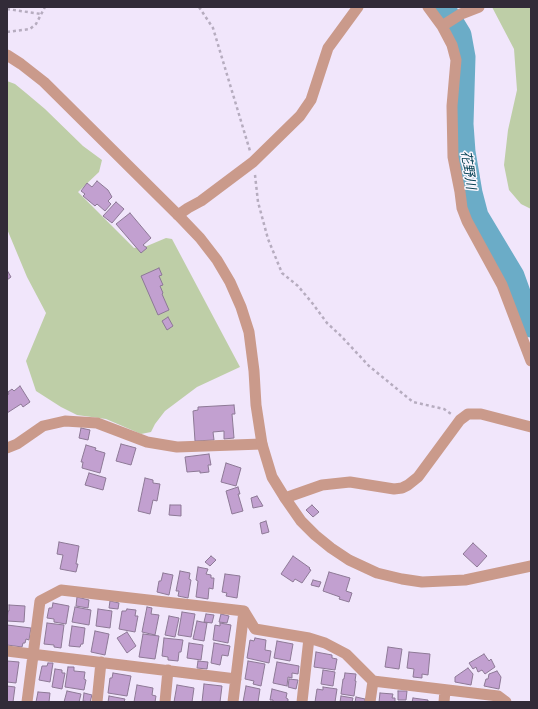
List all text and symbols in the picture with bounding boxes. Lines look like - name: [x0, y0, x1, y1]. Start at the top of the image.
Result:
- water label: 花野川: [458, 150, 478, 190]

